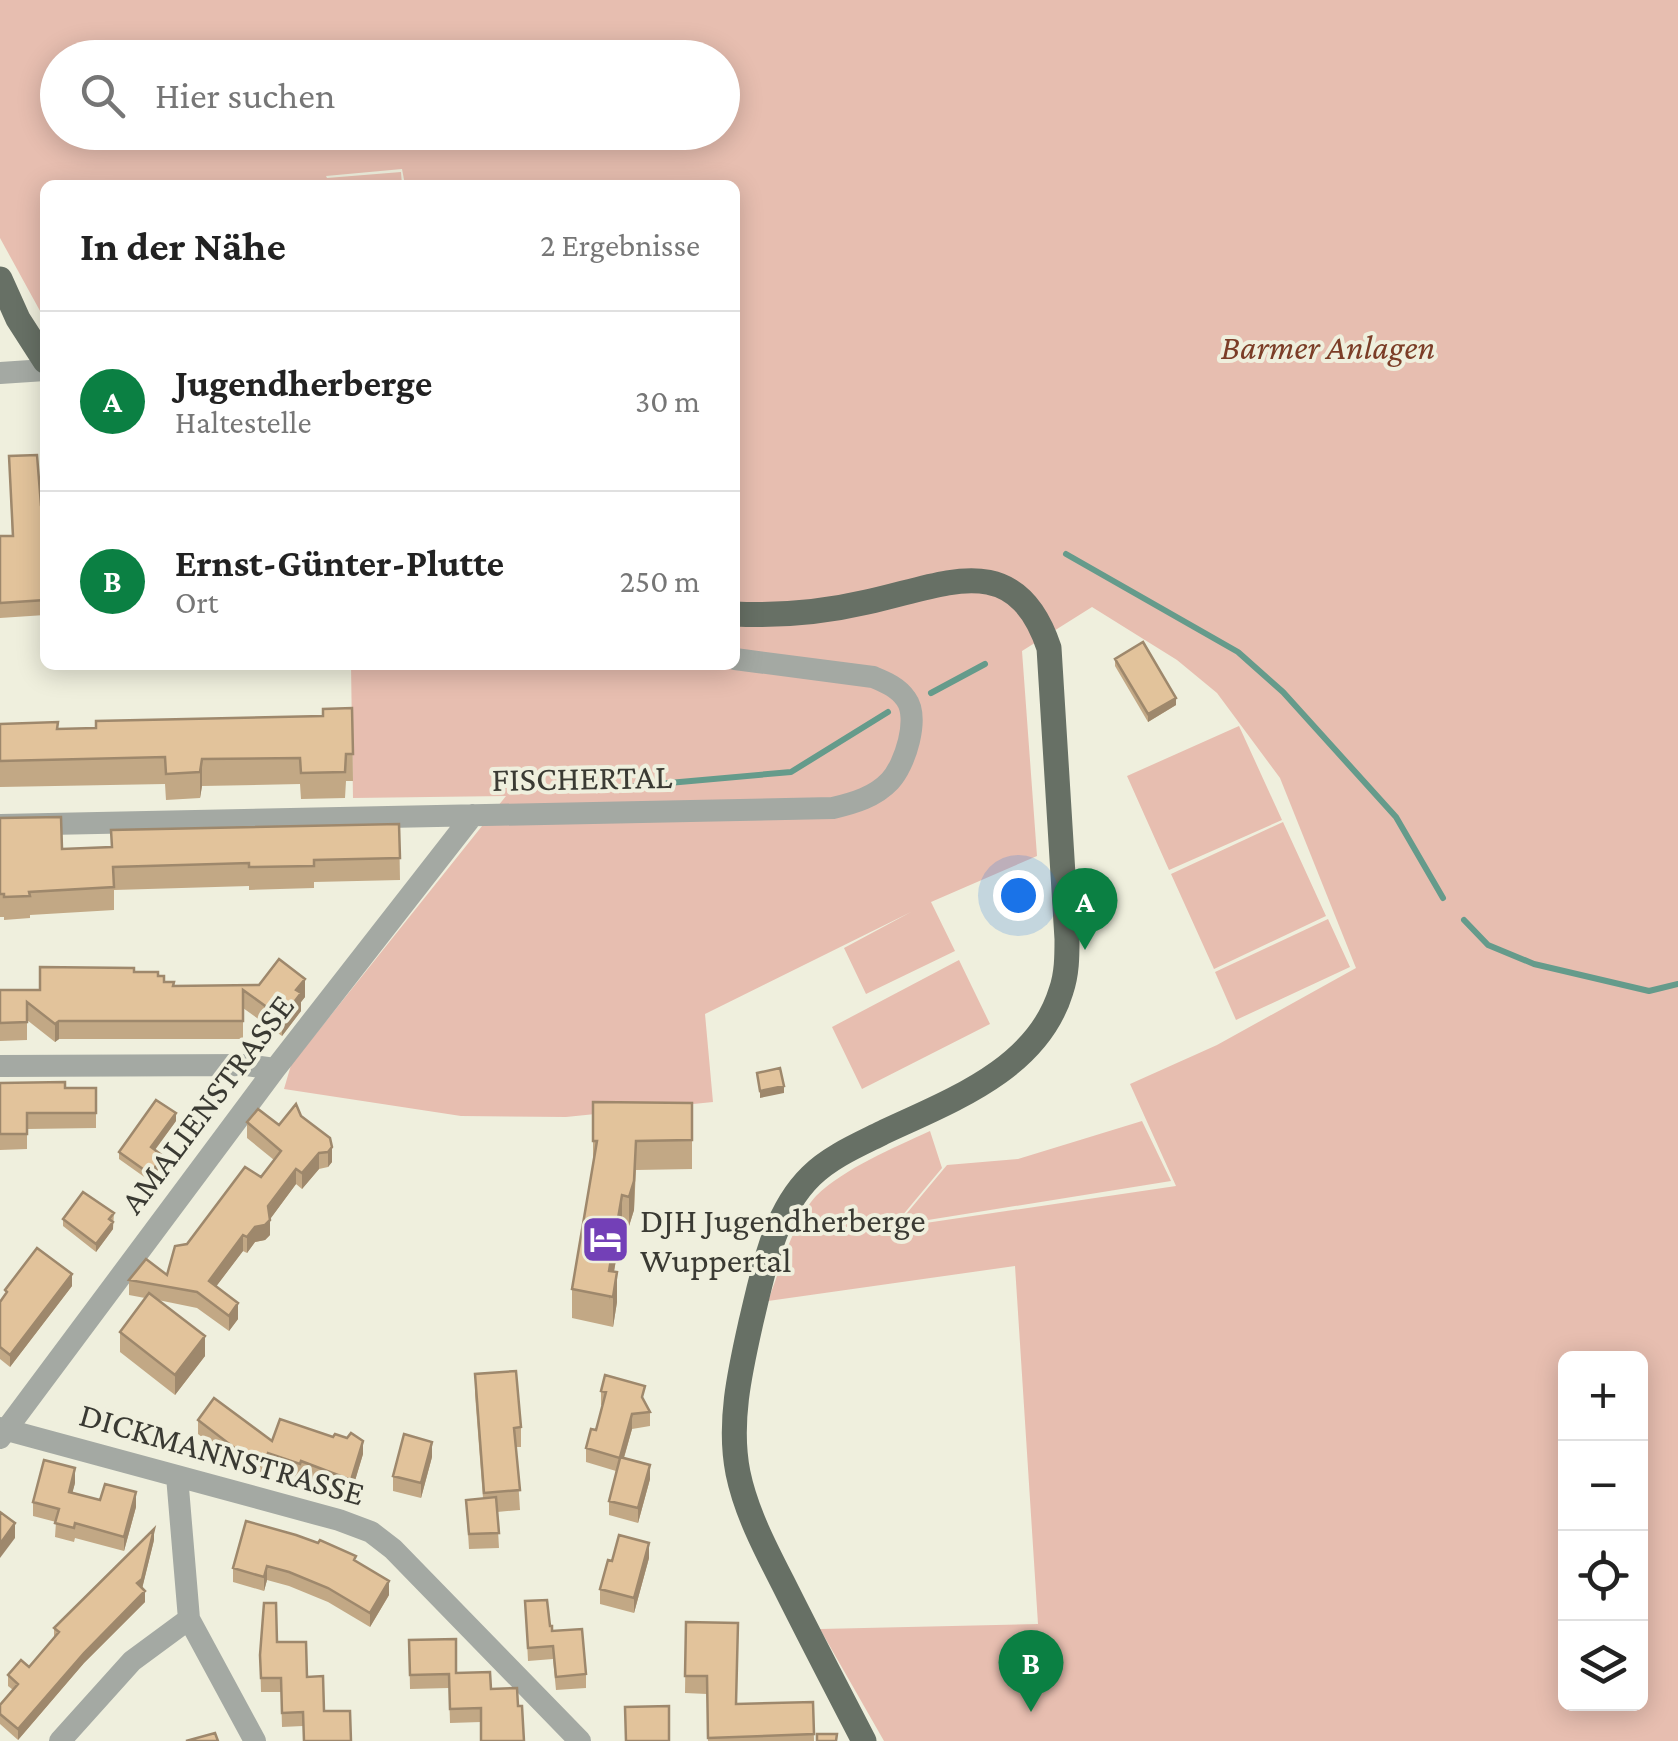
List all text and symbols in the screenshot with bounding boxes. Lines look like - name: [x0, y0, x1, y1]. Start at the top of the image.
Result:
- search box: [40, 40, 740, 150]
- icon: search: [75, 68, 130, 123]
- text: Hier suchen: [155, 74, 335, 116]
- text: In der Nähe: [80, 222, 286, 269]
- text: 2 Ergebnisse: [540, 227, 700, 263]
- park label: Barmer Anlagen: [1221, 328, 1435, 367]
- text: Jugendherberge: [175, 362, 432, 404]
- text: A: [103, 383, 122, 419]
- text: 30 m: [635, 383, 700, 419]
- text: Haltestelle: [175, 404, 312, 440]
- text: Ernst-Günter-Plutte: [175, 542, 504, 584]
- text: B: [103, 563, 122, 599]
- text: 250 m: [620, 563, 700, 599]
- text: Ort: [175, 584, 218, 620]
- street label: FISCHERTAL: [491, 757, 673, 799]
- pin: A: [1052, 868, 1118, 950]
- your location: [993, 870, 1044, 921]
- street label: AMALIENSTRASSE: [112, 987, 302, 1221]
- place label: DJH Jugendherberge Wuppertal: [640, 1201, 926, 1280]
- hotel icon: DJH Jugendherberge Wuppertal: [579, 1214, 631, 1266]
- map controls: [1558, 1351, 1648, 1711]
- button: +: [1558, 1351, 1648, 1441]
- street label: DICKMANNSTRASSE: [75, 1395, 369, 1513]
- button: −: [1558, 1441, 1648, 1531]
- button: locate: [1558, 1531, 1648, 1621]
- button: layers: [1558, 1621, 1648, 1711]
- pin: B: [998, 1630, 1064, 1712]

